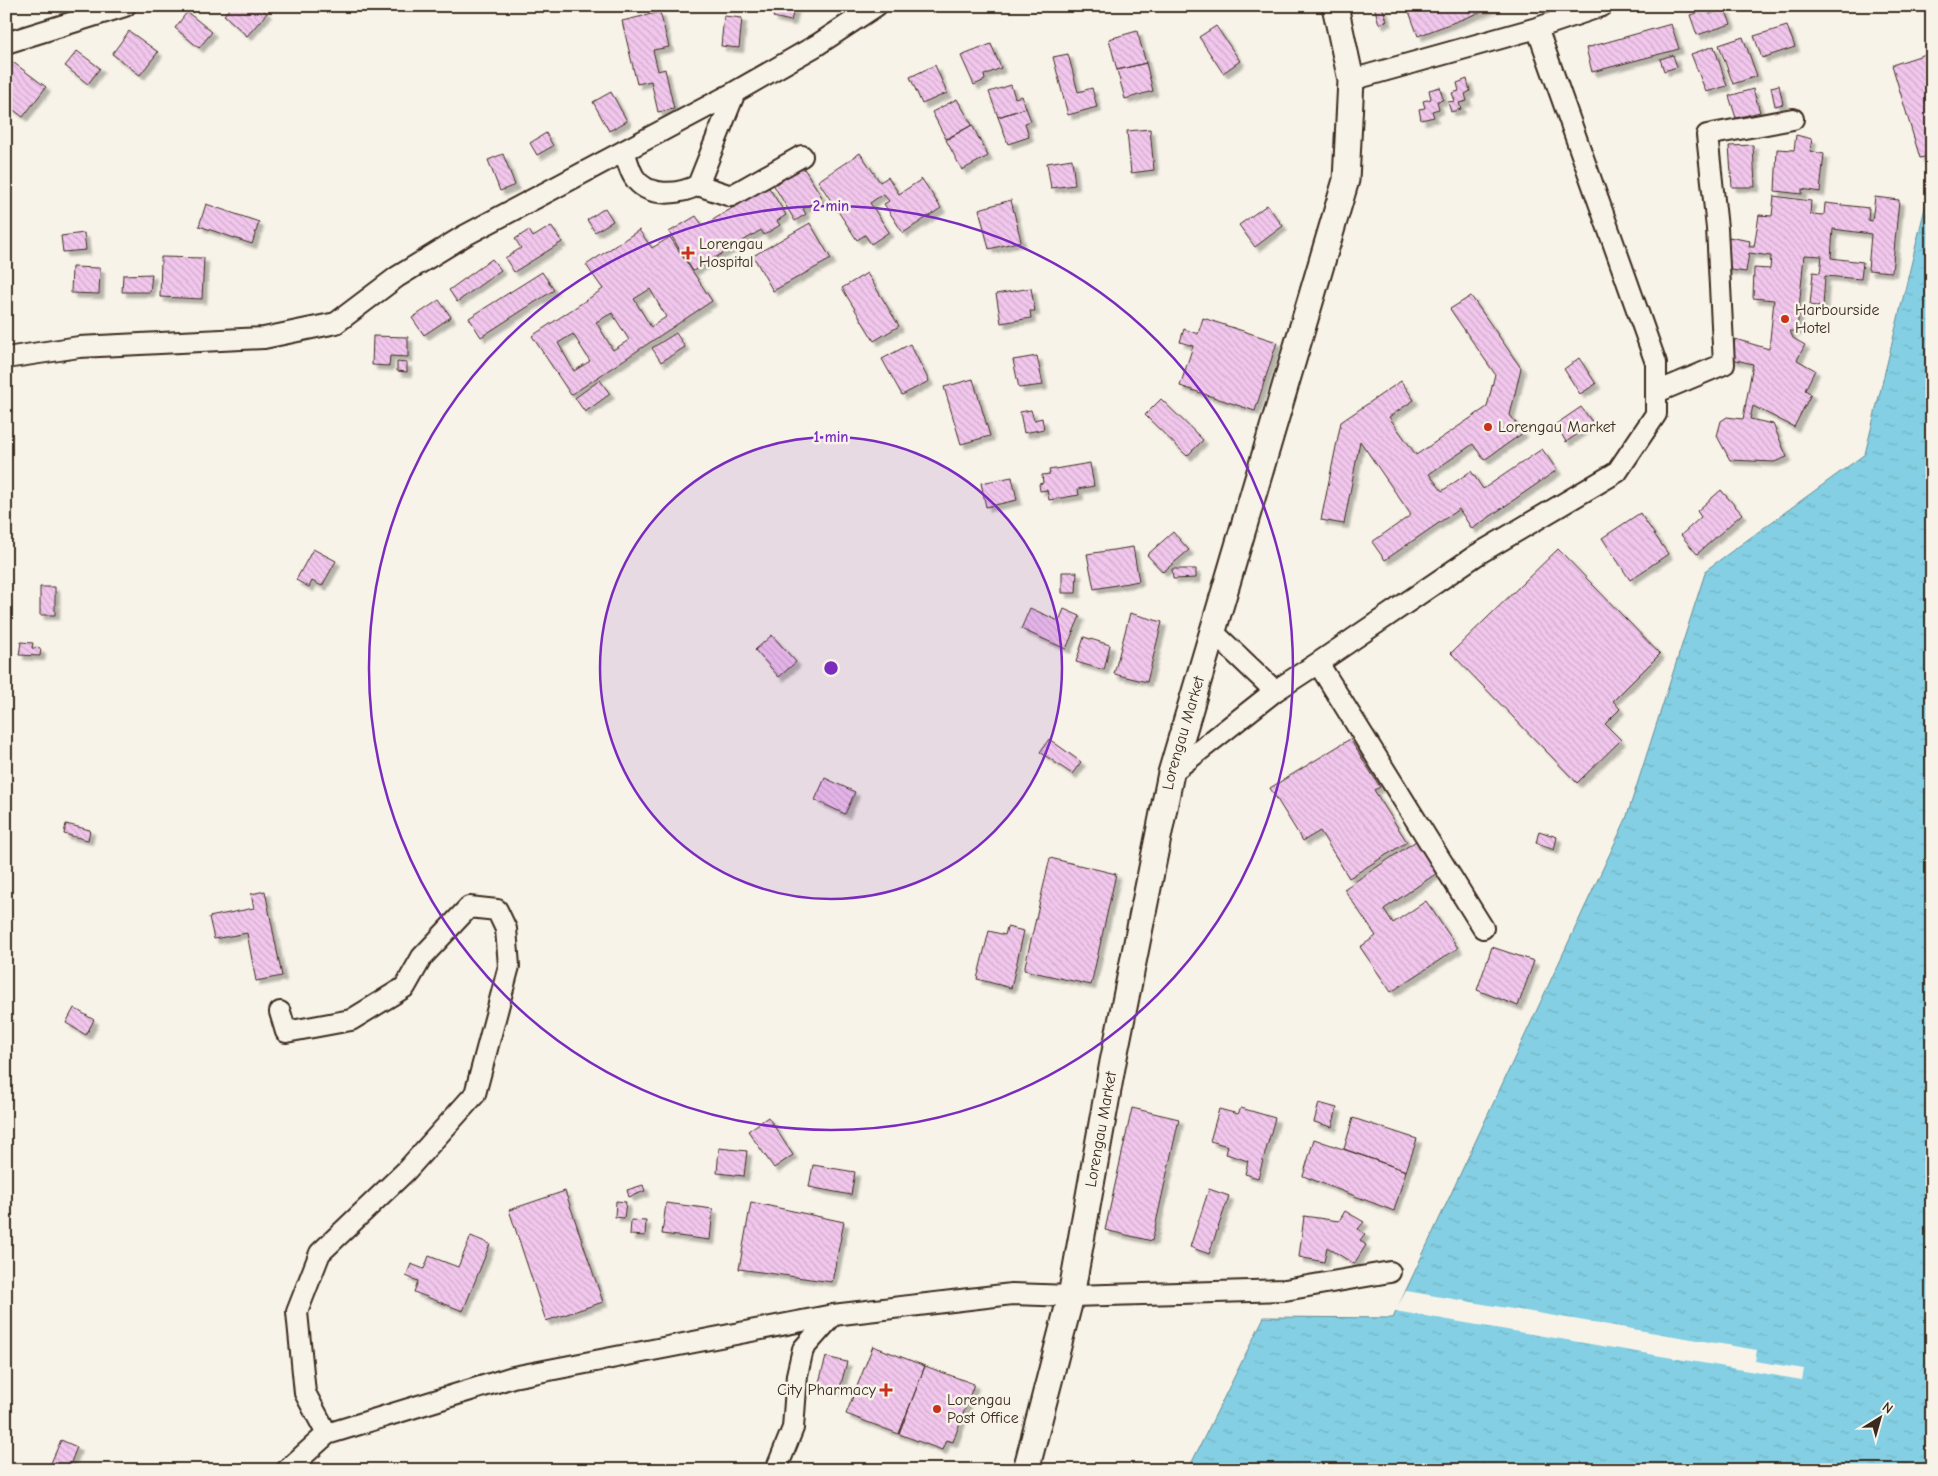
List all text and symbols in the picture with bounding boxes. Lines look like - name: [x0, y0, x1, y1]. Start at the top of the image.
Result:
- text: 2 min: [813, 197, 849, 215]
- place label: Lorengau Hospital: [699, 235, 763, 271]
- marker: Lorengau Hospital: [681, 246, 695, 260]
- place label: Harbourside Hotel: [1795, 301, 1880, 337]
- marker: Harbourside Hotel: [1779, 313, 1791, 325]
- place label: Lorengau Market: [1498, 418, 1616, 436]
- marker: Lorengau Market: [1482, 421, 1494, 433]
- text: 1 min: [814, 428, 848, 446]
- centre of rings: [822, 659, 840, 677]
- street label: Lorengau Market: [1159, 674, 1208, 791]
- street label: Lorengau Market: [1082, 1070, 1120, 1189]
- place label: City Pharmacy: [777, 1381, 877, 1399]
- marker: City Pharmacy: [880, 1384, 892, 1396]
- place label: Lorengau Post Office: [947, 1391, 1019, 1427]
- north arrow: [1856, 1394, 1906, 1444]
- text: N: [1879, 1398, 1896, 1418]
- marker: Lorengau Post Office: [931, 1403, 943, 1415]

